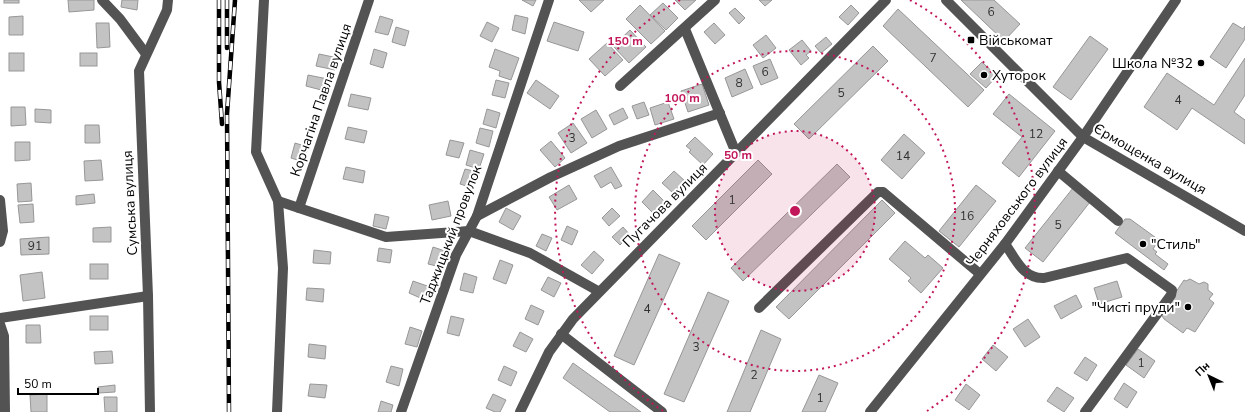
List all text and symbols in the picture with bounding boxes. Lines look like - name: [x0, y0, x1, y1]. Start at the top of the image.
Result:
- house number: 6: [987, 4, 995, 20]
- street label: Корчагіна Павла вулиця: [286, 21, 356, 179]
- place label: Військомат: [979, 31, 1053, 50]
- text: 150 m: [607, 33, 643, 49]
- marker: Військомат: [966, 35, 976, 45]
- house number: 7: [929, 50, 937, 66]
- place label: Школа №32: [1112, 54, 1193, 73]
- marker: Школа №32: [1196, 58, 1206, 68]
- house number: 6: [761, 64, 769, 80]
- place label: Хуторок: [992, 66, 1047, 85]
- marker: Хуторок: [979, 70, 989, 80]
- house number: 8: [735, 75, 743, 91]
- house number: 5: [837, 85, 845, 101]
- text: 100 m: [664, 90, 700, 106]
- house number: 4: [1174, 92, 1182, 108]
- street label: Єрмощенка вулиця: [1090, 119, 1210, 199]
- house number: 12: [1029, 126, 1043, 142]
- house number: 3: [568, 130, 576, 146]
- street label: Черняховського вулиця: [962, 133, 1072, 271]
- text: 50 m: [724, 147, 752, 163]
- house number: 14: [896, 148, 910, 164]
- street label: Сумська вулиця: [118, 150, 142, 256]
- street label: Пугачова вулиця: [618, 158, 712, 252]
- street label: Таджицький провулок: [416, 162, 487, 307]
- house number: 1: [728, 192, 736, 208]
- centre of rings: [788, 204, 802, 218]
- house number: 16: [960, 208, 974, 224]
- house number: 5: [1054, 217, 1062, 233]
- place label: "Стиль": [1151, 235, 1200, 254]
- house number: 91: [28, 238, 42, 254]
- marker: "Стиль": [1138, 239, 1148, 249]
- place label: "Чисті пруди": [1092, 298, 1180, 317]
- house number: 4: [643, 301, 651, 317]
- marker: "Чисті пруди": [1183, 302, 1193, 312]
- house number: 3: [692, 339, 700, 355]
- house number: 1: [1137, 355, 1145, 371]
- north arrow: [1189, 356, 1229, 396]
- text: Пн: [1192, 358, 1213, 380]
- house number: 2: [750, 367, 758, 383]
- scale bar: [18, 370, 98, 396]
- text: 50 m: [24, 376, 52, 392]
- house number: 1: [816, 390, 824, 406]

